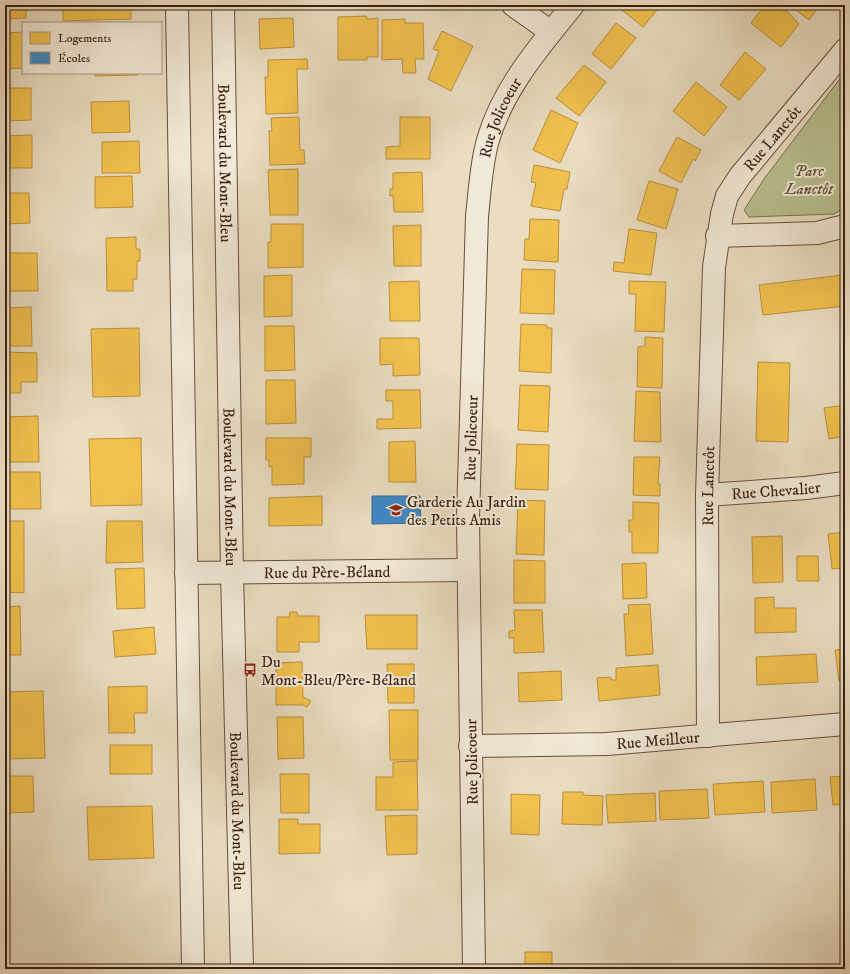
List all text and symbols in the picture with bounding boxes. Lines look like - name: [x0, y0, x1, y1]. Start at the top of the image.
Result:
- legend: [22, 22, 162, 74]
- text: Logements: [58, 31, 111, 46]
- text: Écoles: [58, 51, 90, 66]
- street label: Rue Jolicoeur: [475, 74, 526, 160]
- street label: Boulevard du Mont-Bleu: [213, 84, 236, 243]
- street label: Rue Lanctôt: [739, 101, 806, 176]
- park label: Parc Lanctôt: [784, 161, 834, 199]
- street label: Rue Jolicoeur: [460, 395, 483, 481]
- street label: Boulevard du Mont-Bleu: [218, 407, 241, 567]
- street label: Rue Lanctôt: [698, 446, 719, 526]
- street label: Rue Chevalier: [731, 477, 822, 504]
- place label: Garderie Au Jardin des Petits Amis: [407, 492, 527, 530]
- school or university icon: Garderie Au Jardin des Petits Amis: [388, 502, 404, 518]
- street label: Rue du Père-Béland: [263, 562, 391, 583]
- place label: Du Mont-Bleu/Père-Béland: [261, 652, 416, 690]
- bus stop icon: Du Mont-Bleu/Père-Béland: [242, 662, 258, 678]
- street label: Rue Jolicoeur: [461, 719, 483, 805]
- street label: Rue Meilleur: [615, 727, 700, 754]
- street label: Boulevard du Mont-Bleu: [225, 731, 249, 891]

